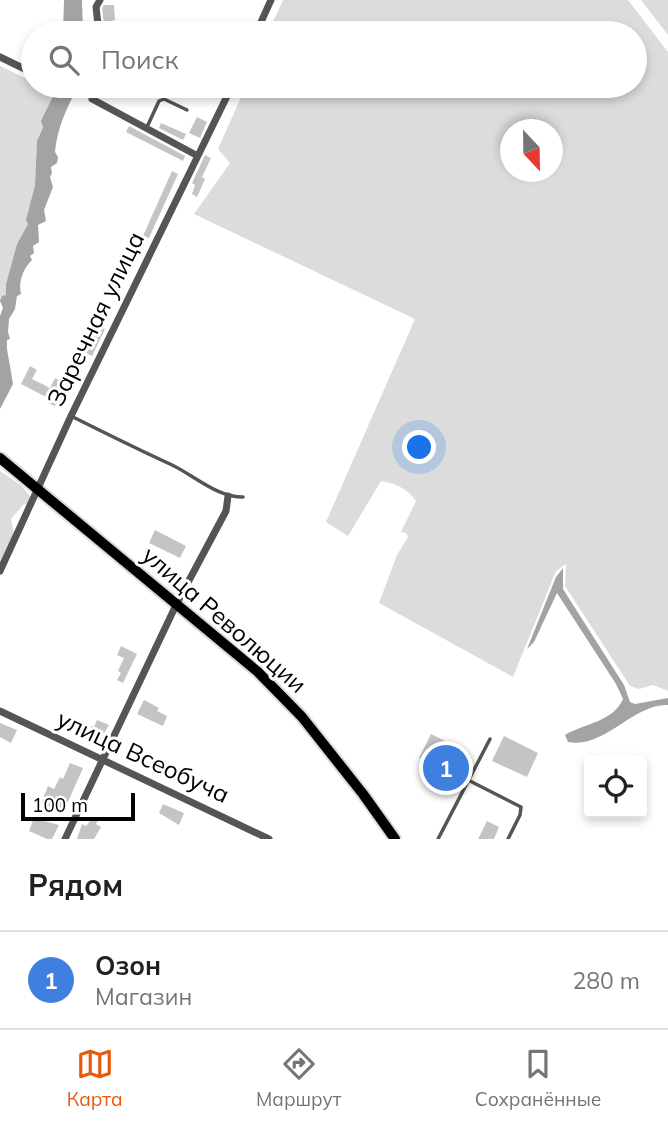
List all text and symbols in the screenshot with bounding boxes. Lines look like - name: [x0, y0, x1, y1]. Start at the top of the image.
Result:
- search box: [21, 21, 647, 98]
- icon: search: [45, 41, 83, 79]
- text: Поиск: [101, 43, 179, 76]
- north arrow: [500, 119, 563, 182]
- street label: Заречная улица: [40, 227, 150, 411]
- your location: [402, 430, 436, 464]
- street label: улица Революции: [136, 540, 313, 699]
- street label: улица Всеобуча: [52, 703, 234, 809]
- pin: 1: [423, 742, 469, 794]
- map controls: [584, 755, 647, 818]
- button: locate: [584, 755, 647, 818]
- scale bar: [21, 790, 135, 822]
- text: 100 m: [32, 793, 88, 817]
- text: Рядом: [28, 866, 123, 904]
- text: Озон: [95, 949, 161, 982]
- text: 1: [44, 966, 58, 995]
- text: 280 m: [572, 966, 640, 995]
- text: Магазин: [95, 982, 192, 1011]
- tab: Карта: [67, 1045, 123, 1111]
- tab: Маршрут: [256, 1045, 341, 1111]
- tab: Сохранённые: [475, 1045, 601, 1111]

